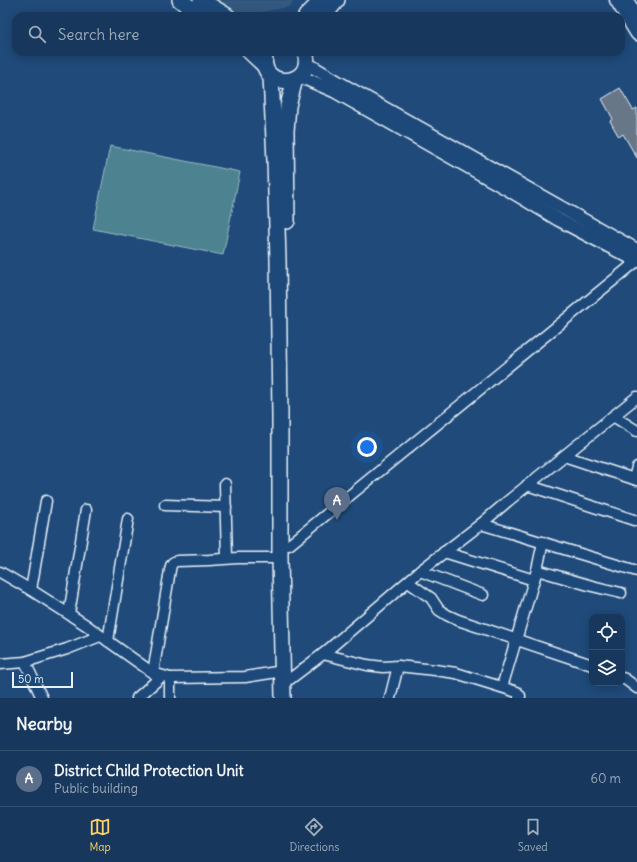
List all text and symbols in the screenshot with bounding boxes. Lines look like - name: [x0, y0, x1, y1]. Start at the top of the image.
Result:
- search box: [12, 12, 625, 56]
- icon: search: [26, 23, 48, 45]
- text: Search here: [58, 25, 139, 44]
- your location: [357, 437, 377, 457]
- pin: A: [324, 487, 350, 520]
- map controls: [589, 614, 625, 686]
- button: locate: [589, 614, 625, 650]
- button: layers: [589, 650, 625, 686]
- scale bar: [12, 670, 73, 689]
- text: 50 m: [18, 672, 44, 686]
- text: Nearby: [16, 713, 72, 735]
- text: District Child Protection Unit: [54, 761, 244, 780]
- text: A: [25, 770, 33, 787]
- text: 60 m: [590, 770, 621, 787]
- text: Public building: [54, 780, 138, 797]
- tab: Map: [89, 816, 111, 854]
- tab: Directions: [290, 816, 339, 854]
- tab: Saved: [518, 816, 548, 854]

